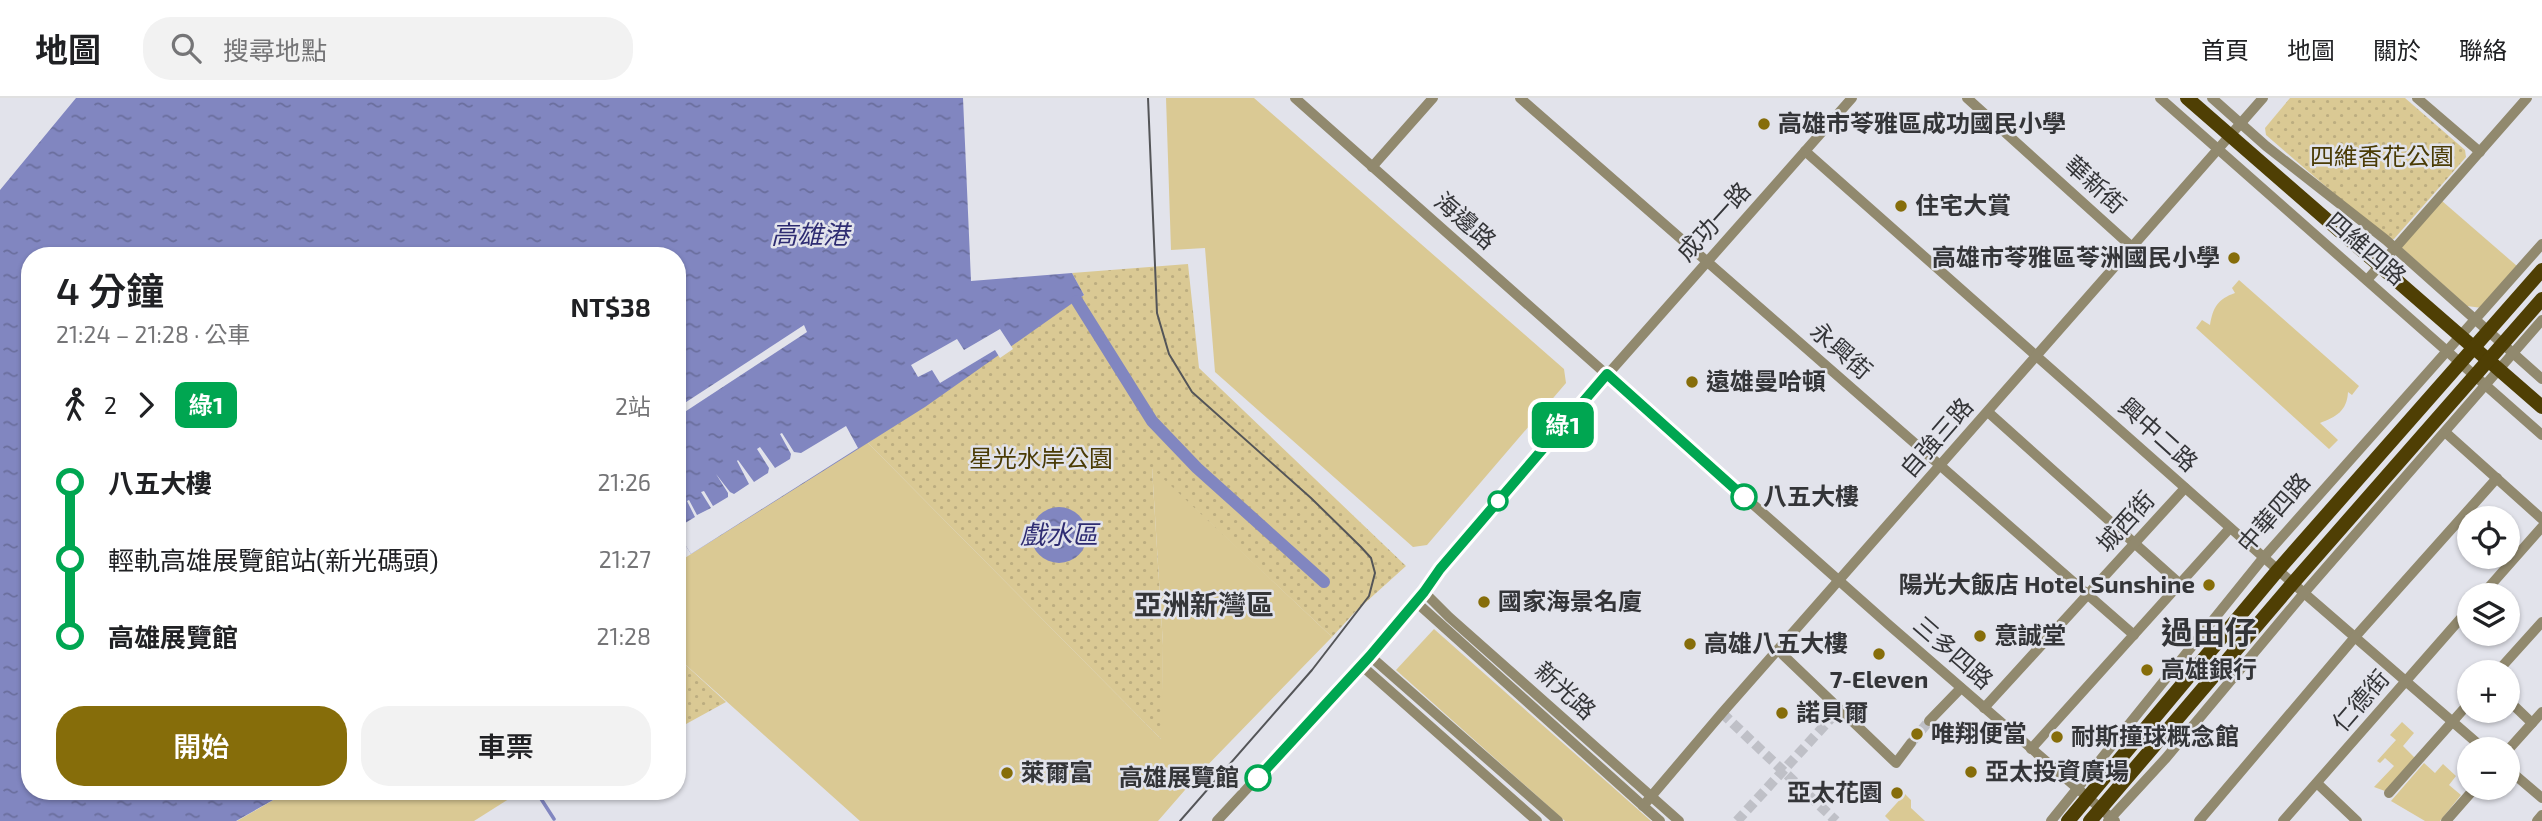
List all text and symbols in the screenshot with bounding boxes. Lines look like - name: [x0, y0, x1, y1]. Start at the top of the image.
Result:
- search box: [143, 17, 633, 80]
- text: 地圖: [35, 29, 101, 69]
- icon: search: [167, 29, 205, 67]
- text: 搜尋地點: [223, 34, 327, 65]
- text: 首頁: [2201, 35, 2249, 64]
- text: 地圖: [2287, 35, 2335, 64]
- text: 關於: [2373, 35, 2421, 64]
- text: 聯絡: [2459, 35, 2507, 64]
- place label: 高雄市苓雅區成功國民小學: [1778, 108, 2066, 137]
- marker: 高雄市苓雅區成功國民小學: [1756, 116, 1772, 132]
- park label: 四維香花公園: [2310, 141, 2454, 170]
- street label: 華新街: [2060, 149, 2132, 219]
- street label: 成功一路: [1670, 176, 1756, 266]
- street label: 海邊路: [1429, 185, 1503, 254]
- place label: 住宅大賞: [1915, 190, 2011, 219]
- marker: 住宅大賞: [1893, 198, 1909, 214]
- street label: 四維四路: [2321, 205, 2413, 290]
- water label: 高雄港: [771, 218, 853, 249]
- place label: 高雄市苓雅區苓洲國民小學: [1932, 242, 2220, 271]
- marker: 高雄市苓雅區苓洲國民小學: [2226, 250, 2242, 266]
- text: 4 分鐘: [56, 267, 164, 313]
- text: NT$38: [571, 291, 651, 322]
- street label: 永興街: [1805, 315, 1879, 384]
- text: 21:24 – 21:28 · 公車: [56, 320, 251, 348]
- place label: 遠雄曼哈頓: [1706, 366, 1826, 395]
- marker: 遠雄曼哈頓: [1684, 374, 1700, 390]
- icon: walk: [56, 386, 94, 424]
- icon: forward: [127, 386, 165, 424]
- text: 綠1: [189, 390, 223, 419]
- text: 2: [104, 391, 117, 419]
- street label: 自強三路: [1893, 391, 1978, 483]
- street label: 興中二路: [2114, 391, 2204, 477]
- text: 2站: [615, 392, 651, 420]
- line badge: 綠1: [1532, 402, 1594, 448]
- text: 綠1: [1546, 410, 1580, 439]
- park label: 星光水岸公園: [969, 443, 1113, 472]
- street label: 中華四路: [2230, 466, 2315, 558]
- text: 八五大樓: [108, 467, 212, 498]
- text: 21:26: [597, 468, 651, 496]
- place label: 八五大樓: [1763, 481, 1859, 510]
- marker: 八五大樓: [1731, 484, 1757, 510]
- street label: 城西街: [2090, 485, 2160, 557]
- unlabelled marker: [1488, 491, 1508, 511]
- map controls: [2457, 506, 2520, 800]
- button: locate: [2457, 506, 2520, 569]
- water label: 戲水區: [1020, 518, 1101, 549]
- text: 輕軌高雄展覽館站(新光碼頭): [108, 544, 439, 575]
- text: 21:27: [599, 545, 651, 573]
- place label: 陽光大飯店 Hotel Sunshine: [1899, 569, 2195, 598]
- marker: 陽光大飯店 Hotel Sunshine: [2201, 577, 2217, 593]
- button: layers: [2457, 583, 2520, 646]
- place label: 國家海景名廈: [1498, 586, 1642, 615]
- district label: 亞洲新灣區: [1134, 587, 1274, 621]
- marker: 國家海景名廈: [1476, 594, 1492, 610]
- street label: 三多四路: [1908, 609, 2000, 694]
- district label: 過田仔: [2161, 612, 2257, 650]
- place label: 意誠堂: [1994, 620, 2066, 649]
- text: 高雄展覽館: [108, 621, 238, 652]
- text: 21:28: [597, 622, 651, 650]
- place label: 高雄八五大樓: [1704, 628, 1848, 657]
- marker: 意誠堂: [1972, 628, 1988, 644]
- marker: 高雄八五大樓: [1682, 636, 1698, 652]
- marker: 7-Eleven: [1871, 646, 1887, 662]
- place label: 高雄銀行: [2161, 654, 2257, 683]
- street label: 新光路: [1530, 655, 1602, 725]
- button: +: [2457, 660, 2520, 723]
- marker: 高雄銀行: [2139, 662, 2155, 678]
- street label: 仁德街: [2325, 663, 2394, 737]
- place label: 7-Eleven: [1830, 664, 1928, 693]
- place label: 諾貝爾: [1796, 697, 1868, 726]
- marker: 諾貝爾: [1774, 705, 1790, 721]
- button: 開始: [56, 706, 347, 786]
- button: 車票: [361, 706, 651, 786]
- place label: 唯翔便當: [1931, 718, 2027, 747]
- place label: 耐斯撞球概念館: [2071, 721, 2239, 750]
- marker: 唯翔便當: [1909, 726, 1925, 742]
- marker: 耐斯撞球概念館: [2049, 729, 2065, 745]
- button: −: [2457, 737, 2520, 800]
- place label: 亞太投資廣場: [1985, 756, 2129, 785]
- place label: 萊爾富: [1021, 757, 1093, 786]
- place label: 高雄展覽館: [1119, 762, 1239, 791]
- marker: 亞太投資廣場: [1963, 764, 1979, 780]
- marker: 萊爾富: [999, 765, 1015, 781]
- marker: 高雄展覽館: [1245, 765, 1271, 791]
- place label: 亞太花園: [1787, 777, 1883, 806]
- marker: 亞太花園: [1889, 785, 1905, 801]

